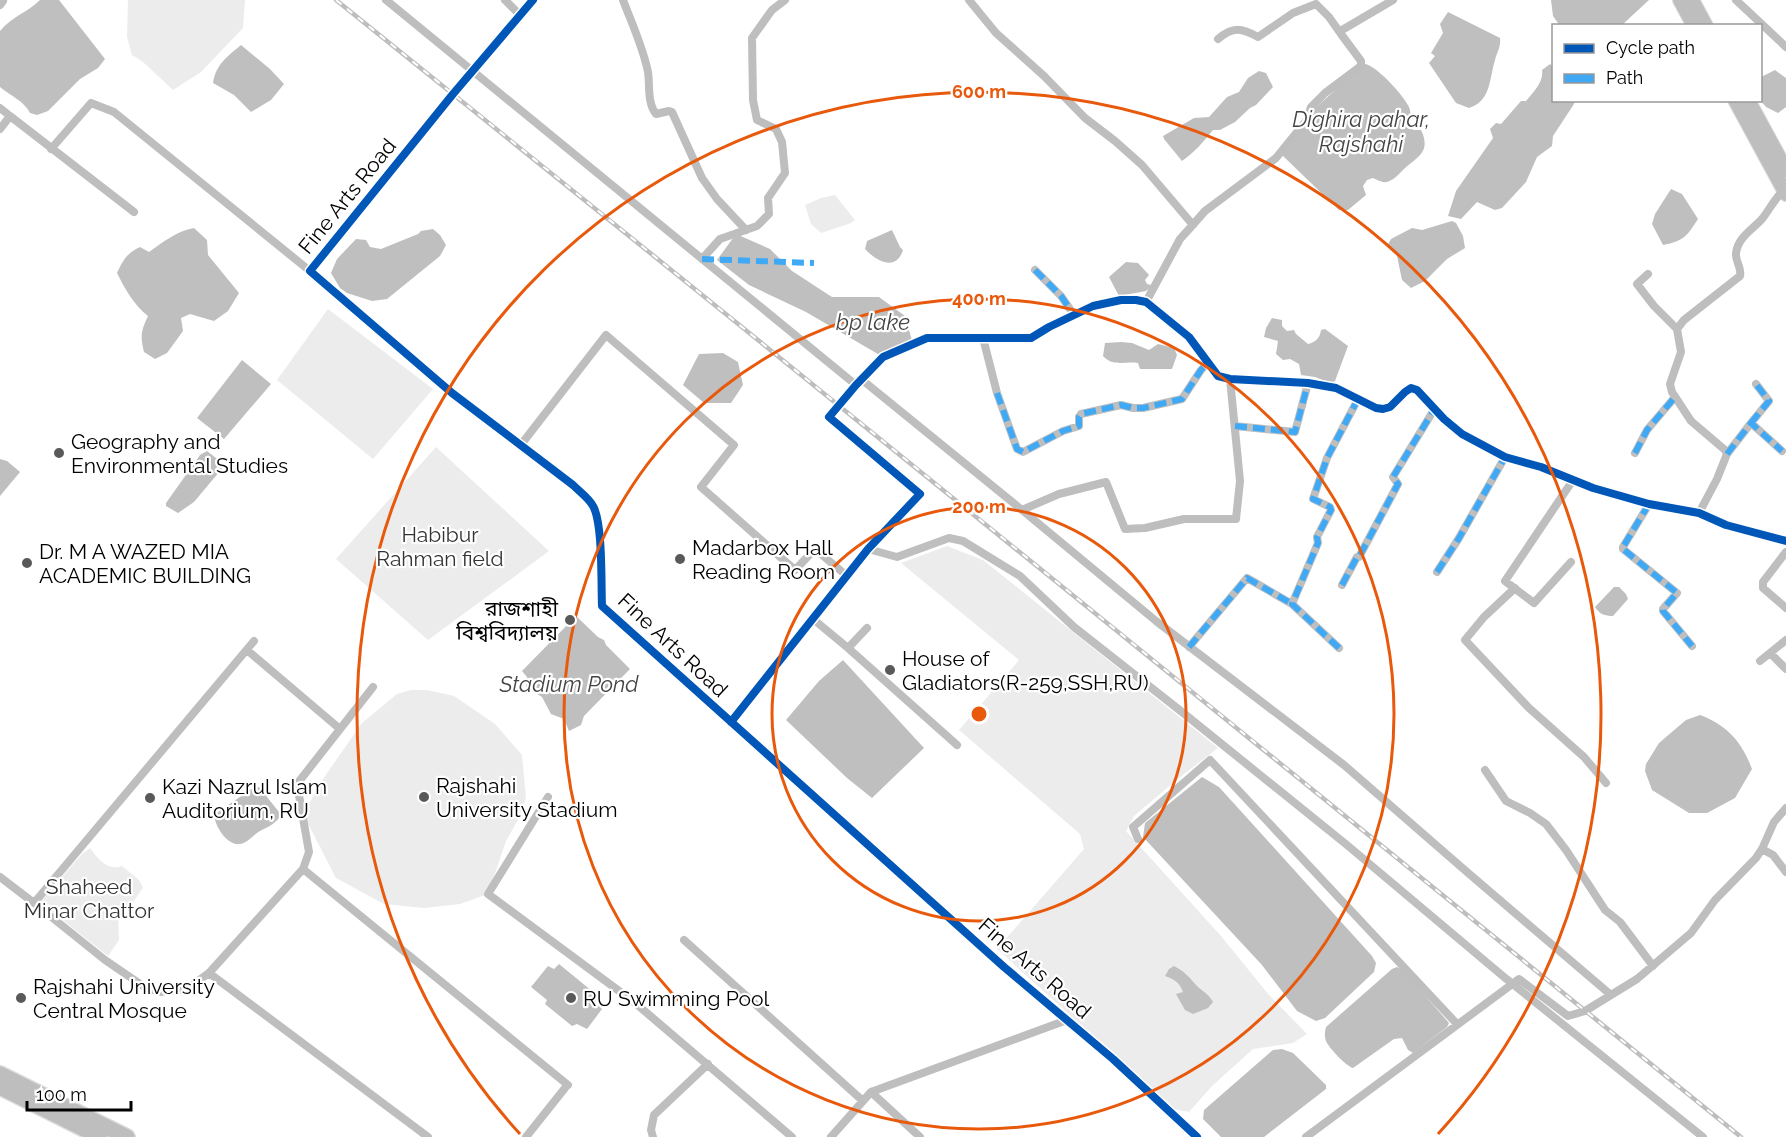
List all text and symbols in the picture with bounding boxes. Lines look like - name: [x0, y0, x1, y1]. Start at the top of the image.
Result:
- legend: [1552, 24, 1762, 102]
- text: Cycle path: [1606, 37, 1695, 58]
- text: Path: [1606, 67, 1643, 88]
- text: 600 m: [952, 81, 1006, 102]
- water label: Dighira pahar, Rajshahi: [1292, 106, 1430, 157]
- street label: Fine Arts Road: [293, 133, 401, 259]
- text: 400 m: [952, 288, 1006, 309]
- water label: bp lake: [836, 309, 910, 335]
- place label: Geography and Environmental Studies: [71, 429, 288, 478]
- marker: Geography and Environmental Studies: [52, 446, 66, 460]
- text: 200 m: [952, 496, 1006, 517]
- park label: Habibur Rahman field: [376, 522, 504, 571]
- place label: Madarbox Hall Reading Room: [692, 535, 835, 584]
- place label: Dr. M A WAZED MIA ACADEMIC BUILDING: [39, 539, 251, 588]
- marker: Madarbox Hall Reading Room: [673, 552, 687, 566]
- marker: Dr. M A WAZED MIA ACADEMIC BUILDING: [20, 556, 34, 570]
- street label: Fine Arts Road: [613, 588, 733, 702]
- place label: রাজশাহী বিশ্ববিদ্যালয়: [455, 596, 559, 645]
- marker: রাজশাহী বিশ্ববিদ্যালয়: [563, 613, 577, 627]
- place label: House of Gladiators(R-259,SSH,RU): [902, 646, 1149, 695]
- marker: House of Gladiators(R-259,SSH,RU): [883, 663, 897, 677]
- water label: Stadium Pond: [498, 671, 639, 697]
- centre of rings: [969, 704, 989, 724]
- place label: Rajshahi University Stadium: [436, 773, 617, 822]
- place label: Kazi Nazrul Islam Auditorium, RU: [162, 774, 327, 823]
- marker: Rajshahi University Stadium: [417, 790, 431, 804]
- marker: Kazi Nazrul Islam Auditorium, RU: [143, 791, 157, 805]
- park label: Shaheed Minar Chattor: [24, 874, 155, 923]
- street label: Fine Arts Road: [974, 912, 1096, 1024]
- place label: Rajshahi University Central Mosque: [33, 974, 215, 1023]
- place label: RU Swimming Pool: [583, 986, 770, 1011]
- marker: Rajshahi University Central Mosque: [14, 991, 28, 1005]
- marker: RU Swimming Pool: [564, 991, 578, 1005]
- scale bar: [27, 1074, 130, 1112]
- text: 100 m: [36, 1084, 87, 1105]

